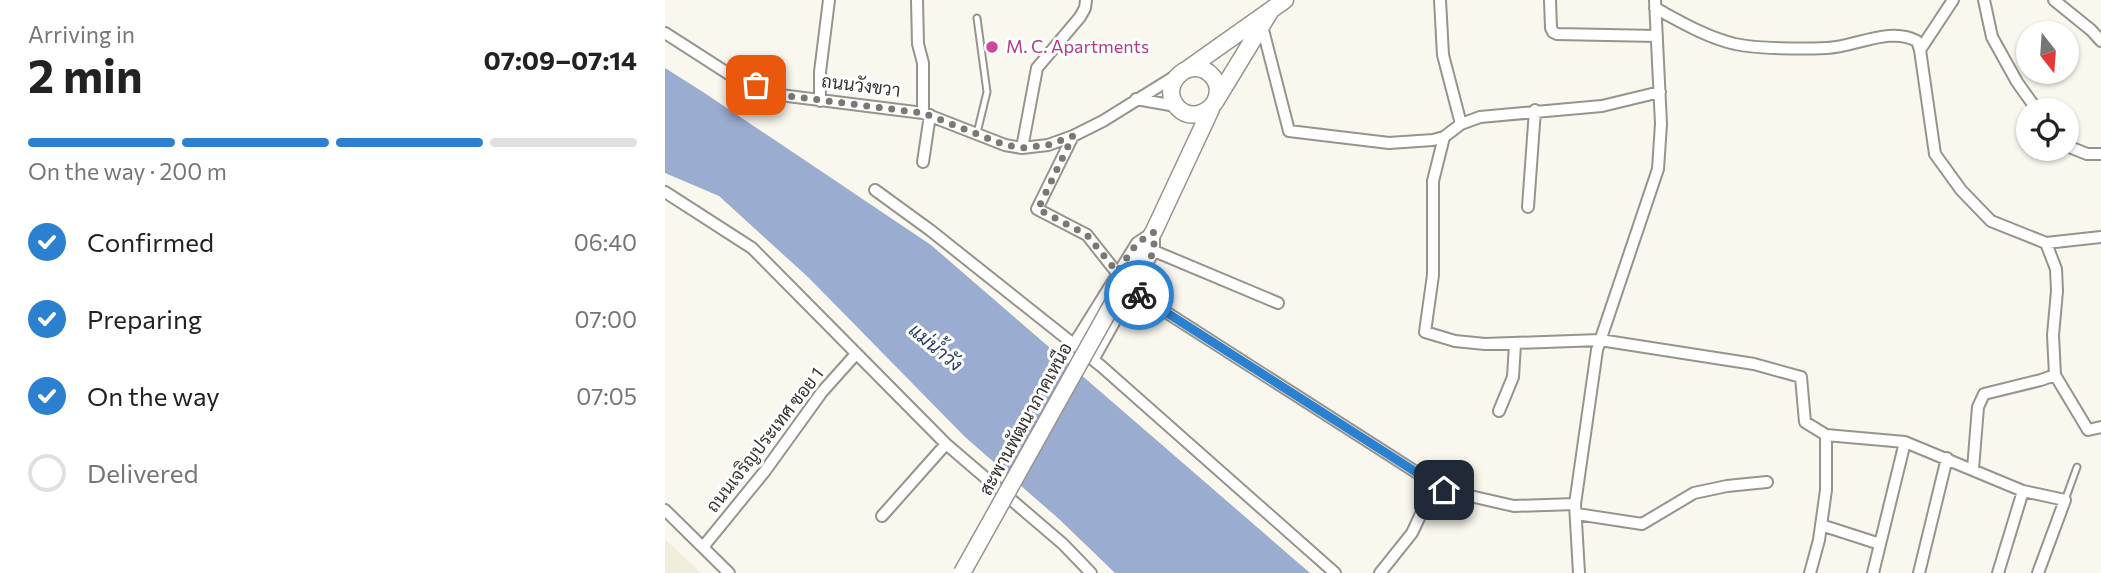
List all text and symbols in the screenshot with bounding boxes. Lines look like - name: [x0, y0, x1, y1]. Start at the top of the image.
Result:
- text: Arriving in: [28, 20, 135, 48]
- north arrow: [2016, 21, 2079, 84]
- map controls: [2016, 21, 2079, 161]
- place label: M. C. Apartments: [1006, 35, 1149, 57]
- marker: M. C. Apartments: [984, 39, 1000, 55]
- text: 07:09–07:14: [484, 44, 637, 75]
- text: 2 min: [28, 46, 143, 102]
- pin: [726, 55, 786, 115]
- icon: bag: [737, 66, 775, 104]
- street label: ถนนวังขวา: [820, 69, 902, 101]
- button: locate: [2016, 98, 2079, 161]
- text: On the way · 200 m: [28, 157, 227, 185]
- icon: check: [28, 223, 66, 261]
- text: Confirmed: [87, 226, 214, 257]
- text: 06:40: [574, 228, 637, 256]
- courier: [1104, 260, 1174, 330]
- icon: bike: [1120, 276, 1158, 314]
- icon: check: [28, 300, 66, 338]
- text: Preparing: [87, 303, 202, 334]
- text: 07:00: [575, 305, 637, 333]
- water label: แม่น้ำวัง: [905, 315, 970, 376]
- street label: สะพานพัฒนาภาคเหนือ: [974, 338, 1076, 499]
- street label: ถนนเจริญประเทศ ซอย 1: [701, 363, 828, 517]
- icon: check: [28, 377, 66, 415]
- text: On the way: [87, 380, 220, 411]
- text: 07:05: [576, 382, 637, 410]
- text: Delivered: [87, 457, 198, 488]
- pin: [1414, 460, 1474, 520]
- icon: home: [1425, 471, 1463, 509]

